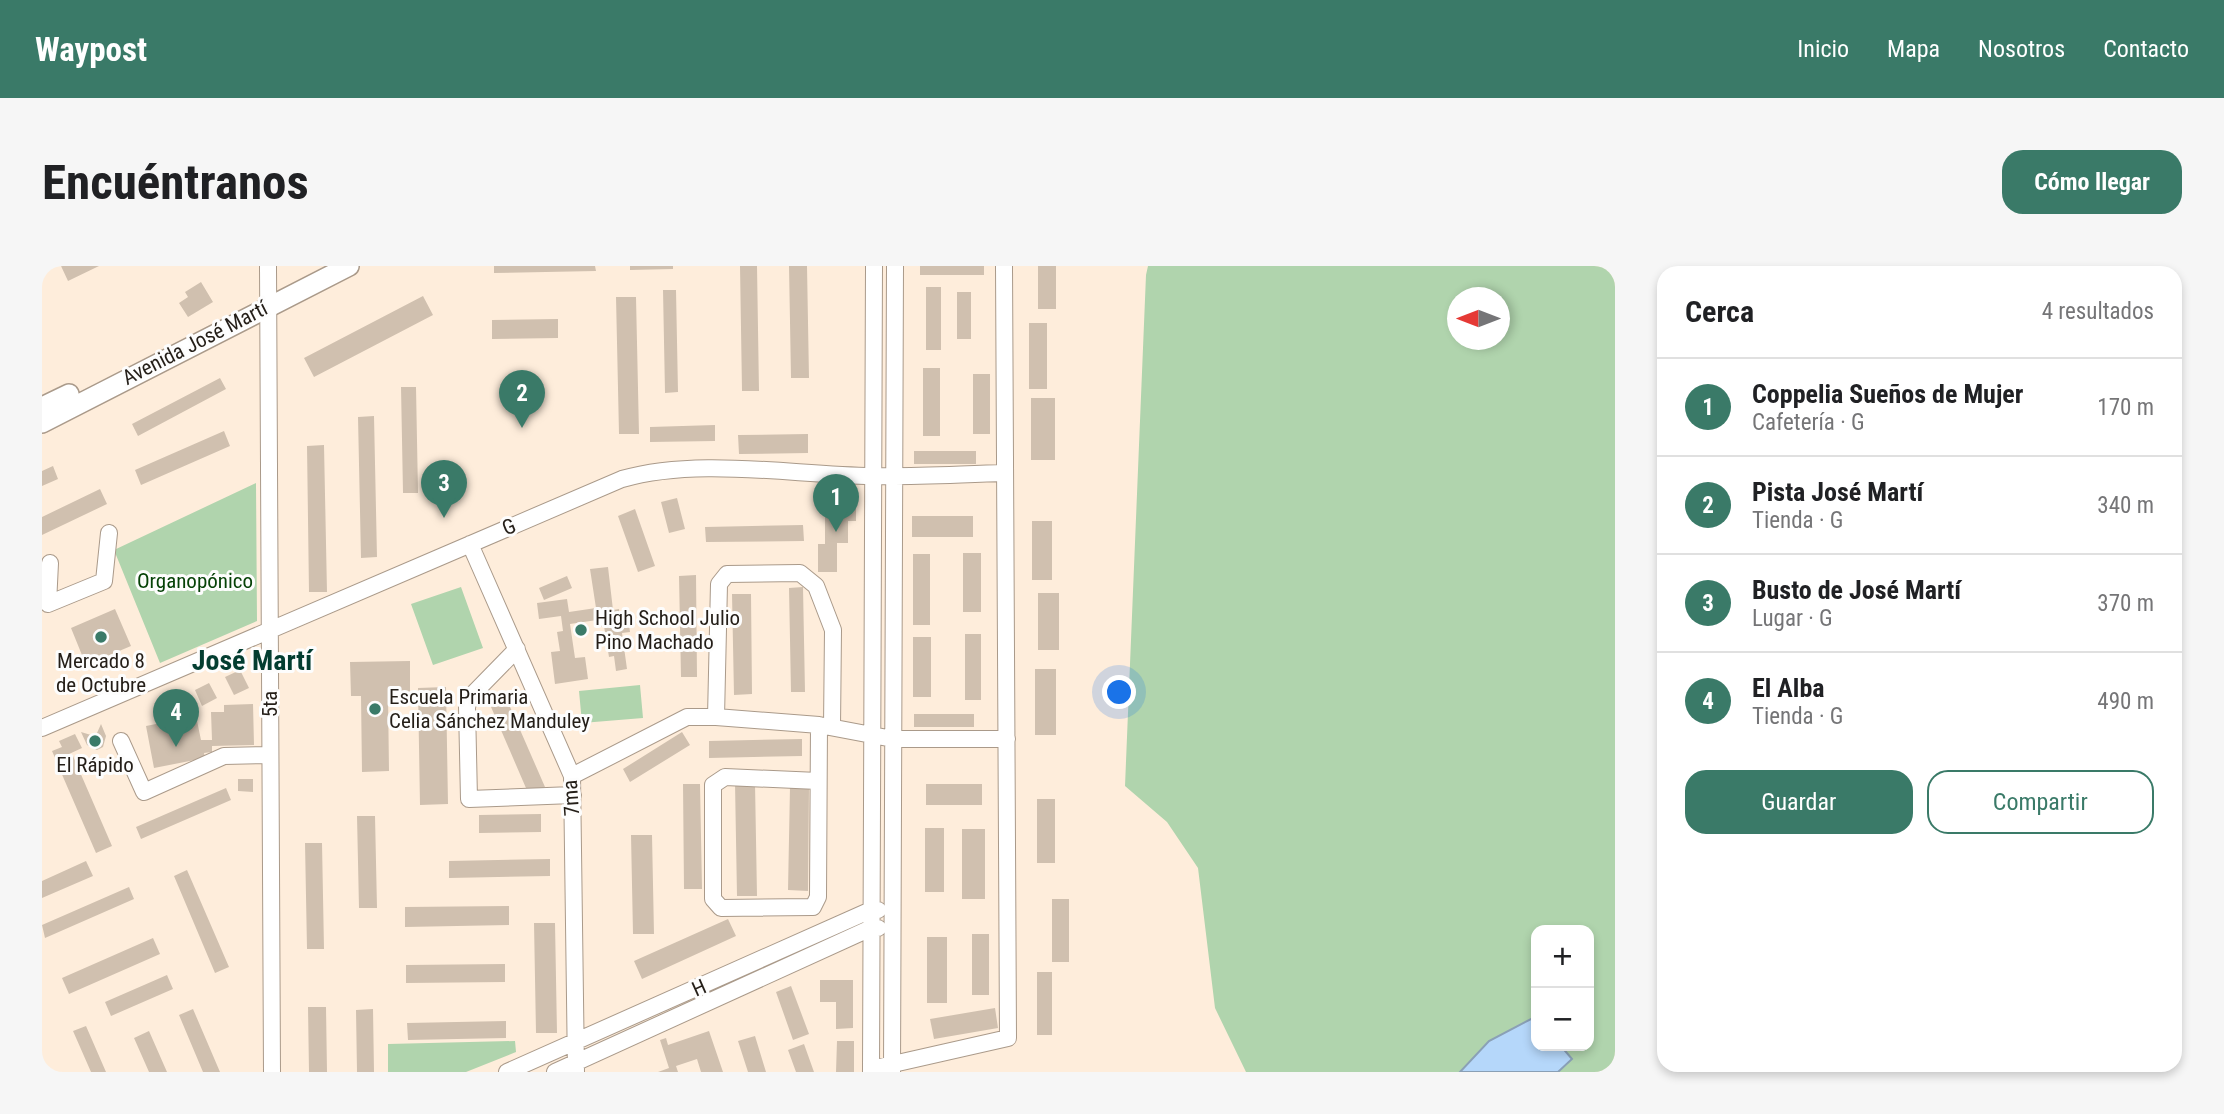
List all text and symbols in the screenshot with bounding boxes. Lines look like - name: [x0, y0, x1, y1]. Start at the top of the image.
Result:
- text: Waypost: [35, 30, 147, 69]
- text: Inicio: [1797, 35, 1849, 63]
- text: Mapa: [1887, 35, 1940, 63]
- text: Nosotros: [1978, 35, 2065, 63]
- text: Contacto: [2103, 35, 2189, 63]
- button: Cómo llegar: [2002, 150, 2182, 214]
- text: Encuéntranos: [42, 154, 309, 211]
- north arrow: [1447, 287, 1510, 350]
- text: Cerca: [1685, 294, 1754, 329]
- street label: Avenida José Martí: [118, 296, 272, 390]
- text: 4 resultados: [2042, 298, 2154, 325]
- pin: 2: [499, 370, 545, 428]
- text: Coppelia Sueños de Mujer: [1752, 379, 2023, 409]
- text: 1: [1702, 394, 1714, 421]
- text: 170 m: [2097, 394, 2154, 421]
- text: Cafetería · G: [1752, 409, 1865, 436]
- pin: 3: [421, 460, 467, 518]
- pin: 1: [813, 474, 859, 532]
- text: Pista José Martí: [1752, 477, 1923, 507]
- text: 2: [1702, 492, 1714, 519]
- text: 340 m: [2097, 492, 2154, 519]
- text: Tienda · G: [1752, 507, 1843, 534]
- street label: G: [499, 514, 519, 540]
- park label: Organopónico: [137, 569, 253, 593]
- text: Busto de José Martí: [1752, 575, 1961, 605]
- text: 3: [1702, 590, 1714, 617]
- text: 370 m: [2097, 590, 2154, 617]
- text: Lugar · G: [1752, 605, 1833, 632]
- place label: High School Julio Pino Machado: [595, 606, 740, 654]
- marker: High School Julio Pino Machado: [573, 622, 589, 638]
- marker: Mercado 8 de Octubre: [93, 629, 109, 645]
- district label: José Martí: [192, 644, 314, 677]
- place label: Mercado 8 de Octubre: [56, 649, 146, 697]
- text: El Alba: [1752, 673, 1825, 703]
- your location: [1102, 675, 1136, 709]
- place label: Escuela Primaria Celia Sánchez Manduley: [389, 685, 590, 733]
- text: 4: [1702, 688, 1714, 715]
- text: 490 m: [2097, 688, 2154, 715]
- pin: 4: [153, 689, 199, 747]
- street label: 5ta: [258, 691, 282, 717]
- marker: Escuela Primaria Celia Sánchez Manduley: [367, 701, 383, 717]
- text: Tienda · G: [1752, 703, 1843, 730]
- marker: El Rápido: [87, 733, 103, 749]
- place label: El Rápido: [56, 753, 134, 777]
- button: Guardar: [1685, 770, 1913, 834]
- button: Compartir: [1927, 770, 2154, 834]
- street label: 7ma: [558, 779, 584, 817]
- map controls: [1531, 925, 1594, 1051]
- button: +: [1531, 925, 1594, 988]
- street label: H: [688, 974, 710, 1002]
- button: −: [1531, 988, 1594, 1051]

